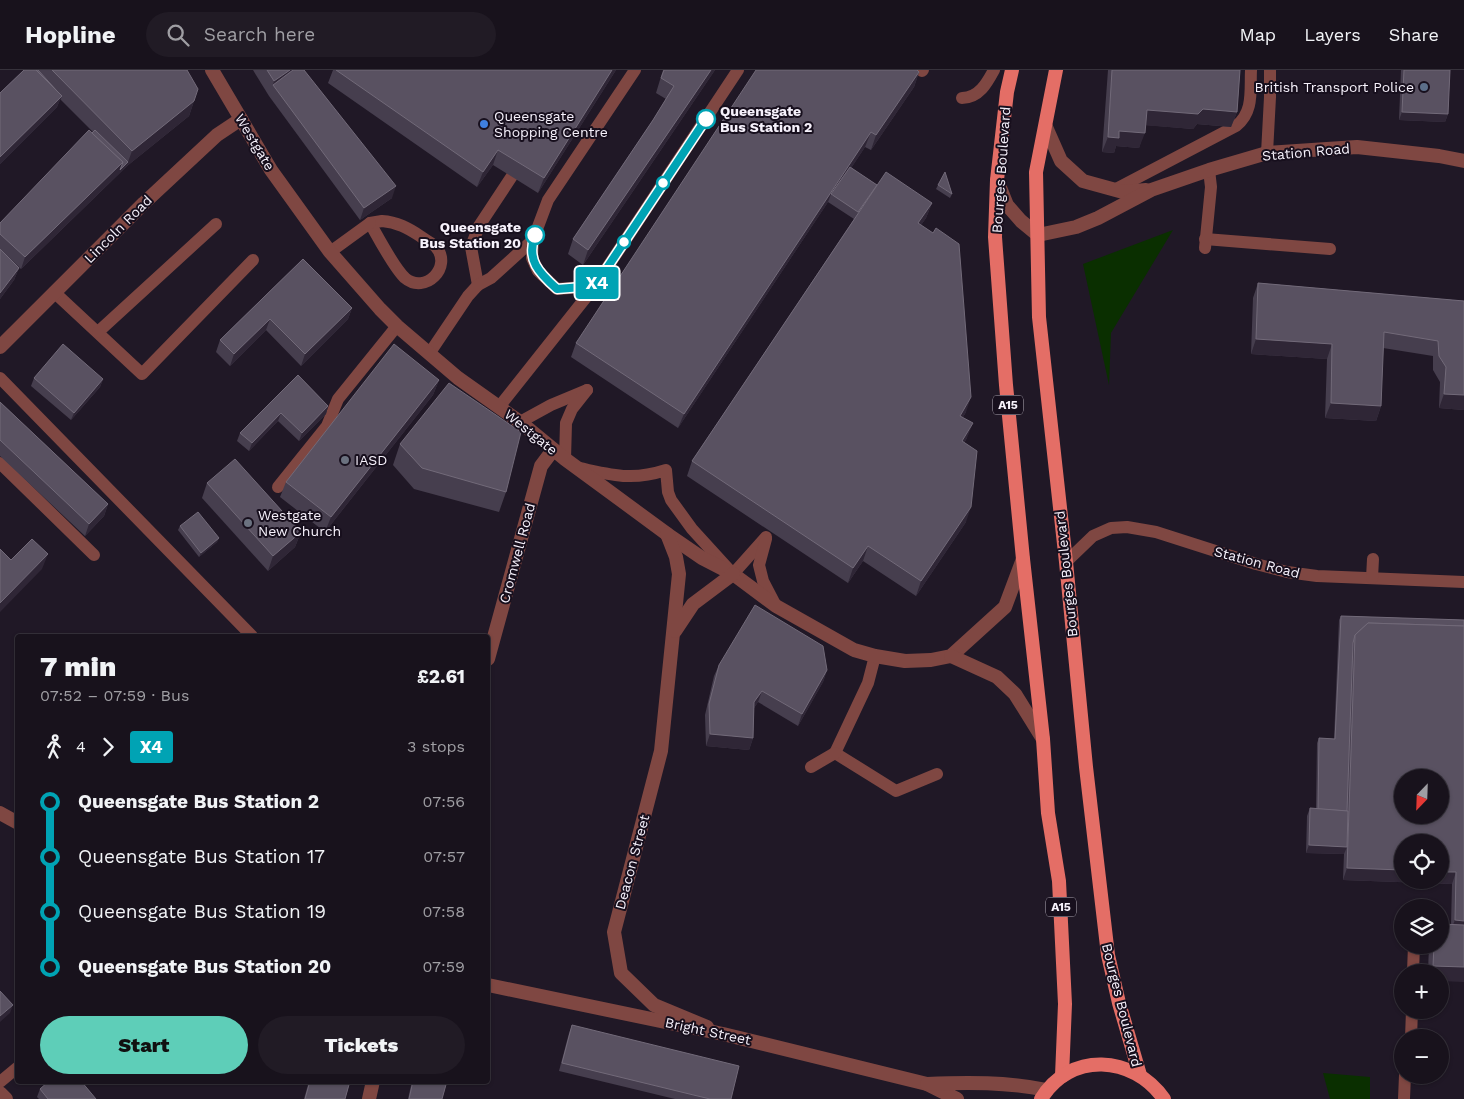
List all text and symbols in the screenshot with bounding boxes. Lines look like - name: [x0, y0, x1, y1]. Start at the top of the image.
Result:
- search box: [146, 12, 496, 57]
- text: Hopline: [25, 21, 116, 49]
- icon: search: [164, 21, 192, 49]
- text: Search here: [204, 23, 315, 46]
- text: Map: [1239, 24, 1276, 45]
- text: Layers: [1304, 24, 1361, 45]
- text: Share: [1389, 24, 1439, 45]
- place label: British Transport Police: [1255, 79, 1414, 95]
- marker: British Transport Police: [1418, 81, 1430, 93]
- place label: Queensgate Bus Station 2: [720, 103, 812, 135]
- street label: Bourges Boulevard: [989, 106, 1013, 234]
- place label: Queensgate Shopping Centre: [494, 108, 608, 140]
- marker: Queensgate Bus Station 2: [696, 109, 716, 129]
- street label: Westgate: [232, 111, 278, 173]
- marker: Queensgate Shopping Centre: [478, 118, 490, 130]
- street label: Station Road: [1261, 140, 1351, 164]
- unlabelled marker: [656, 176, 670, 190]
- street label: Lincoln Road: [81, 192, 155, 266]
- place label: Queensgate Bus Station 20: [420, 219, 521, 251]
- marker: Queensgate Bus Station 20: [525, 225, 545, 245]
- unlabelled marker: [617, 235, 631, 249]
- line badge: X4: [574, 267, 620, 299]
- text: X4: [586, 272, 608, 293]
- road number: A15: [993, 396, 1023, 414]
- street label: Westgate: [501, 406, 561, 458]
- place label: IASD: [355, 452, 387, 468]
- marker: IASD: [339, 454, 351, 466]
- street label: Cromwell Road: [496, 501, 538, 605]
- place label: Westgate New Church: [258, 507, 341, 539]
- street label: Bourges Boulevard: [1051, 510, 1081, 638]
- marker: Westgate New Church: [242, 517, 254, 529]
- street label: Station Road: [1212, 543, 1302, 581]
- text: 7 min: [40, 650, 116, 683]
- text: £2.61: [417, 665, 465, 688]
- text: 07:52 – 07:59 · Bus: [40, 686, 189, 705]
- icon: walk: [40, 733, 68, 761]
- icon: forward: [94, 733, 122, 761]
- text: X4: [140, 736, 163, 757]
- text: 4: [76, 737, 86, 756]
- text: 3 stops: [407, 737, 465, 756]
- north arrow: [1394, 769, 1449, 824]
- map controls: [1394, 769, 1449, 1084]
- text: Queensgate Bus Station 2: [78, 790, 319, 813]
- text: 07:56: [423, 792, 465, 811]
- street label: Deacon Street: [612, 813, 652, 911]
- button: locate: [1394, 834, 1449, 889]
- text: Queensgate Bus Station 17: [78, 845, 325, 868]
- text: 07:57: [423, 847, 465, 866]
- road number: A15: [1046, 898, 1076, 916]
- button: layers: [1394, 899, 1449, 954]
- text: Queensgate Bus Station 19: [78, 900, 326, 923]
- text: 07:58: [422, 902, 465, 921]
- street label: Bourges Boulevard: [1099, 942, 1145, 1068]
- text: Queensgate Bus Station 20: [78, 955, 331, 978]
- text: 07:59: [422, 957, 465, 976]
- button: +: [1394, 964, 1449, 1019]
- street label: Bright Street: [664, 1014, 753, 1048]
- button: Start: [40, 1016, 248, 1074]
- button: Tickets: [258, 1016, 465, 1074]
- button: −: [1394, 1029, 1449, 1084]

